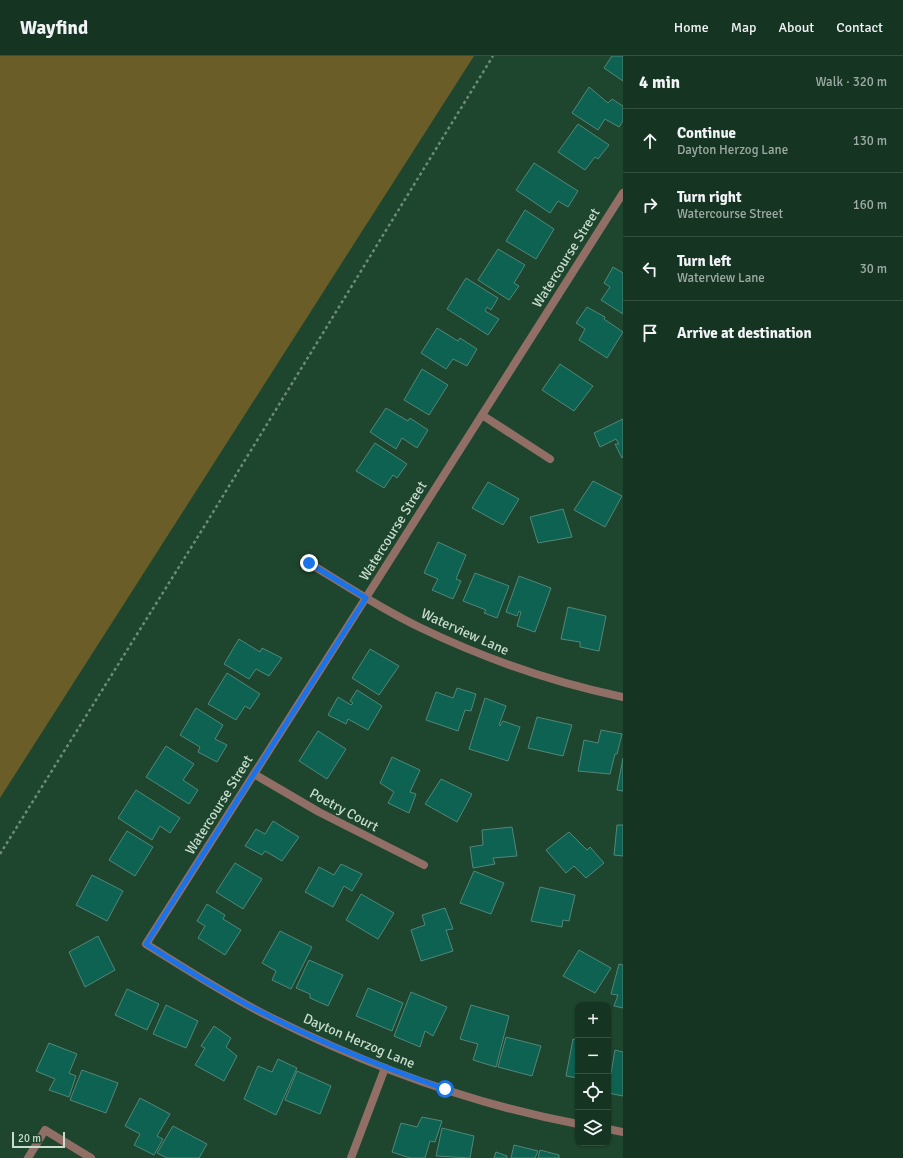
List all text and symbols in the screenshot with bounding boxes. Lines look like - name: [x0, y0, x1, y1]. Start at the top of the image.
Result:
- text: Wayfind: [20, 16, 88, 40]
- text: Home: [674, 19, 709, 36]
- text: Map: [731, 19, 756, 36]
- text: About: [778, 19, 814, 36]
- text: Contact: [836, 19, 883, 36]
- text: 4 min: [639, 72, 680, 93]
- text: Walk · 320 m: [816, 74, 887, 90]
- text: Continue: [677, 124, 736, 142]
- icon: ahead: [639, 130, 661, 152]
- text: 130 m: [853, 133, 887, 149]
- text: Dayton Herzog Lane: [677, 142, 788, 158]
- text: Turn right: [677, 188, 742, 206]
- icon: right: [639, 194, 661, 216]
- text: 160 m: [853, 197, 887, 213]
- street label: Watercourse Street: [529, 205, 604, 311]
- text: Watercourse Street: [677, 206, 783, 222]
- text: Turn left: [677, 252, 731, 270]
- icon: left: [639, 258, 661, 280]
- text: 30 m: [860, 261, 887, 277]
- text: Waterview Lane: [677, 270, 765, 286]
- icon: arrive: [639, 322, 661, 344]
- text: Arrive at destination: [677, 324, 812, 342]
- street label: Watercourse Street: [356, 478, 431, 584]
- route end: [300, 554, 318, 572]
- street label: Waterview Lane: [418, 605, 512, 659]
- street label: Watercourse Street: [182, 752, 257, 858]
- street label: Poetry Court: [307, 785, 381, 835]
- map controls: [575, 1002, 611, 1146]
- button: +: [575, 1002, 611, 1038]
- street label: Dayton Herzog Lane: [301, 1010, 417, 1072]
- button: −: [575, 1038, 611, 1074]
- button: locate: [575, 1074, 611, 1110]
- route start: [436, 1080, 454, 1098]
- button: layers: [575, 1110, 611, 1146]
- scale bar: [12, 1130, 65, 1149]
- text: 20 m: [18, 1132, 41, 1145]

